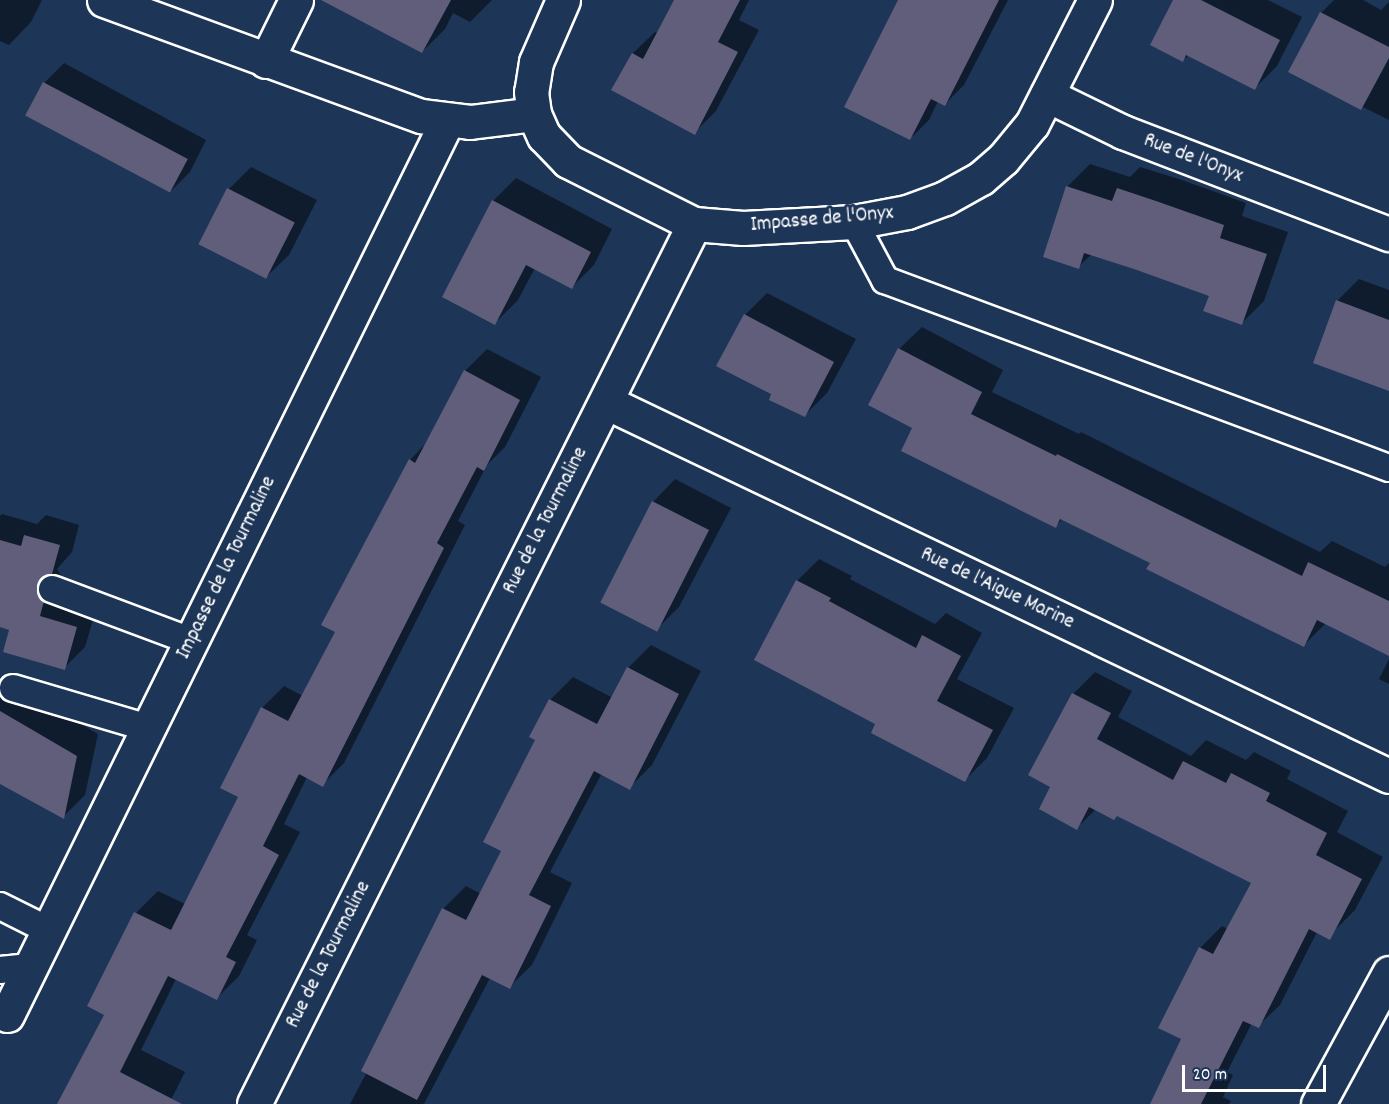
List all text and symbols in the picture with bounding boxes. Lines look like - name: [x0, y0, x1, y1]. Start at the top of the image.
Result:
- street label: Rue de l'Onyx: [1140, 129, 1246, 189]
- street label: Impasse de l'Onyx: [750, 201, 894, 239]
- street label: Rue de la Tourmaline: [498, 443, 594, 599]
- street label: Impasse de la Tourmaline: [172, 472, 282, 664]
- street label: Rue de l'Aigue Marine: [916, 542, 1078, 636]
- street label: Rue de la Tourmaline: [281, 877, 377, 1033]
- scale bar: [1185, 1053, 1329, 1091]
- text: 20 m: [1193, 1063, 1227, 1088]

